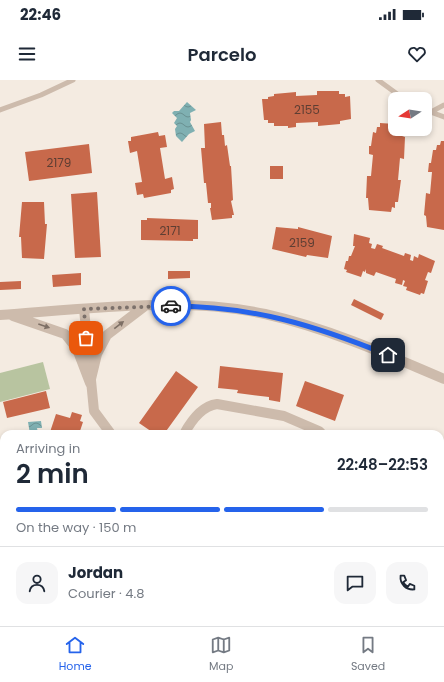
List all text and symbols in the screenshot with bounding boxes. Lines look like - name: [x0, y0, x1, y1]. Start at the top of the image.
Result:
- text: 22:46: [20, 4, 61, 25]
- text: Parcelo: [188, 42, 256, 67]
- icon: menu: [16, 43, 38, 65]
- icon: heart: [406, 43, 428, 65]
- north arrow: [388, 92, 432, 136]
- map controls: [388, 92, 432, 136]
- house number: 2155: [294, 101, 320, 118]
- house number: 2179: [47, 154, 71, 171]
- house number: 2171: [159, 222, 181, 239]
- house number: 2159: [289, 234, 315, 251]
- courier: [151, 286, 191, 326]
- icon: car: [160, 295, 182, 317]
- pin: [69, 321, 103, 355]
- one-way arrow: [113, 321, 124, 330]
- one-way arrow: [39, 324, 51, 330]
- icon: bag: [75, 327, 97, 349]
- pin: [371, 338, 405, 372]
- icon: home: [377, 344, 399, 366]
- text: Arriving in: [16, 439, 80, 458]
- text: 22:48–22:53: [337, 454, 428, 475]
- text: 2 min: [16, 456, 89, 492]
- text: On the way · 150 m: [16, 518, 136, 537]
- button: person: [16, 562, 58, 604]
- text: Jordan: [68, 562, 123, 583]
- button: chat: [334, 562, 376, 604]
- button: phone: [386, 562, 428, 604]
- text: Courier · 4.8: [68, 584, 144, 603]
- tab: Home: [59, 634, 92, 675]
- tab: Map: [209, 634, 233, 675]
- tab: Saved: [351, 634, 385, 675]

